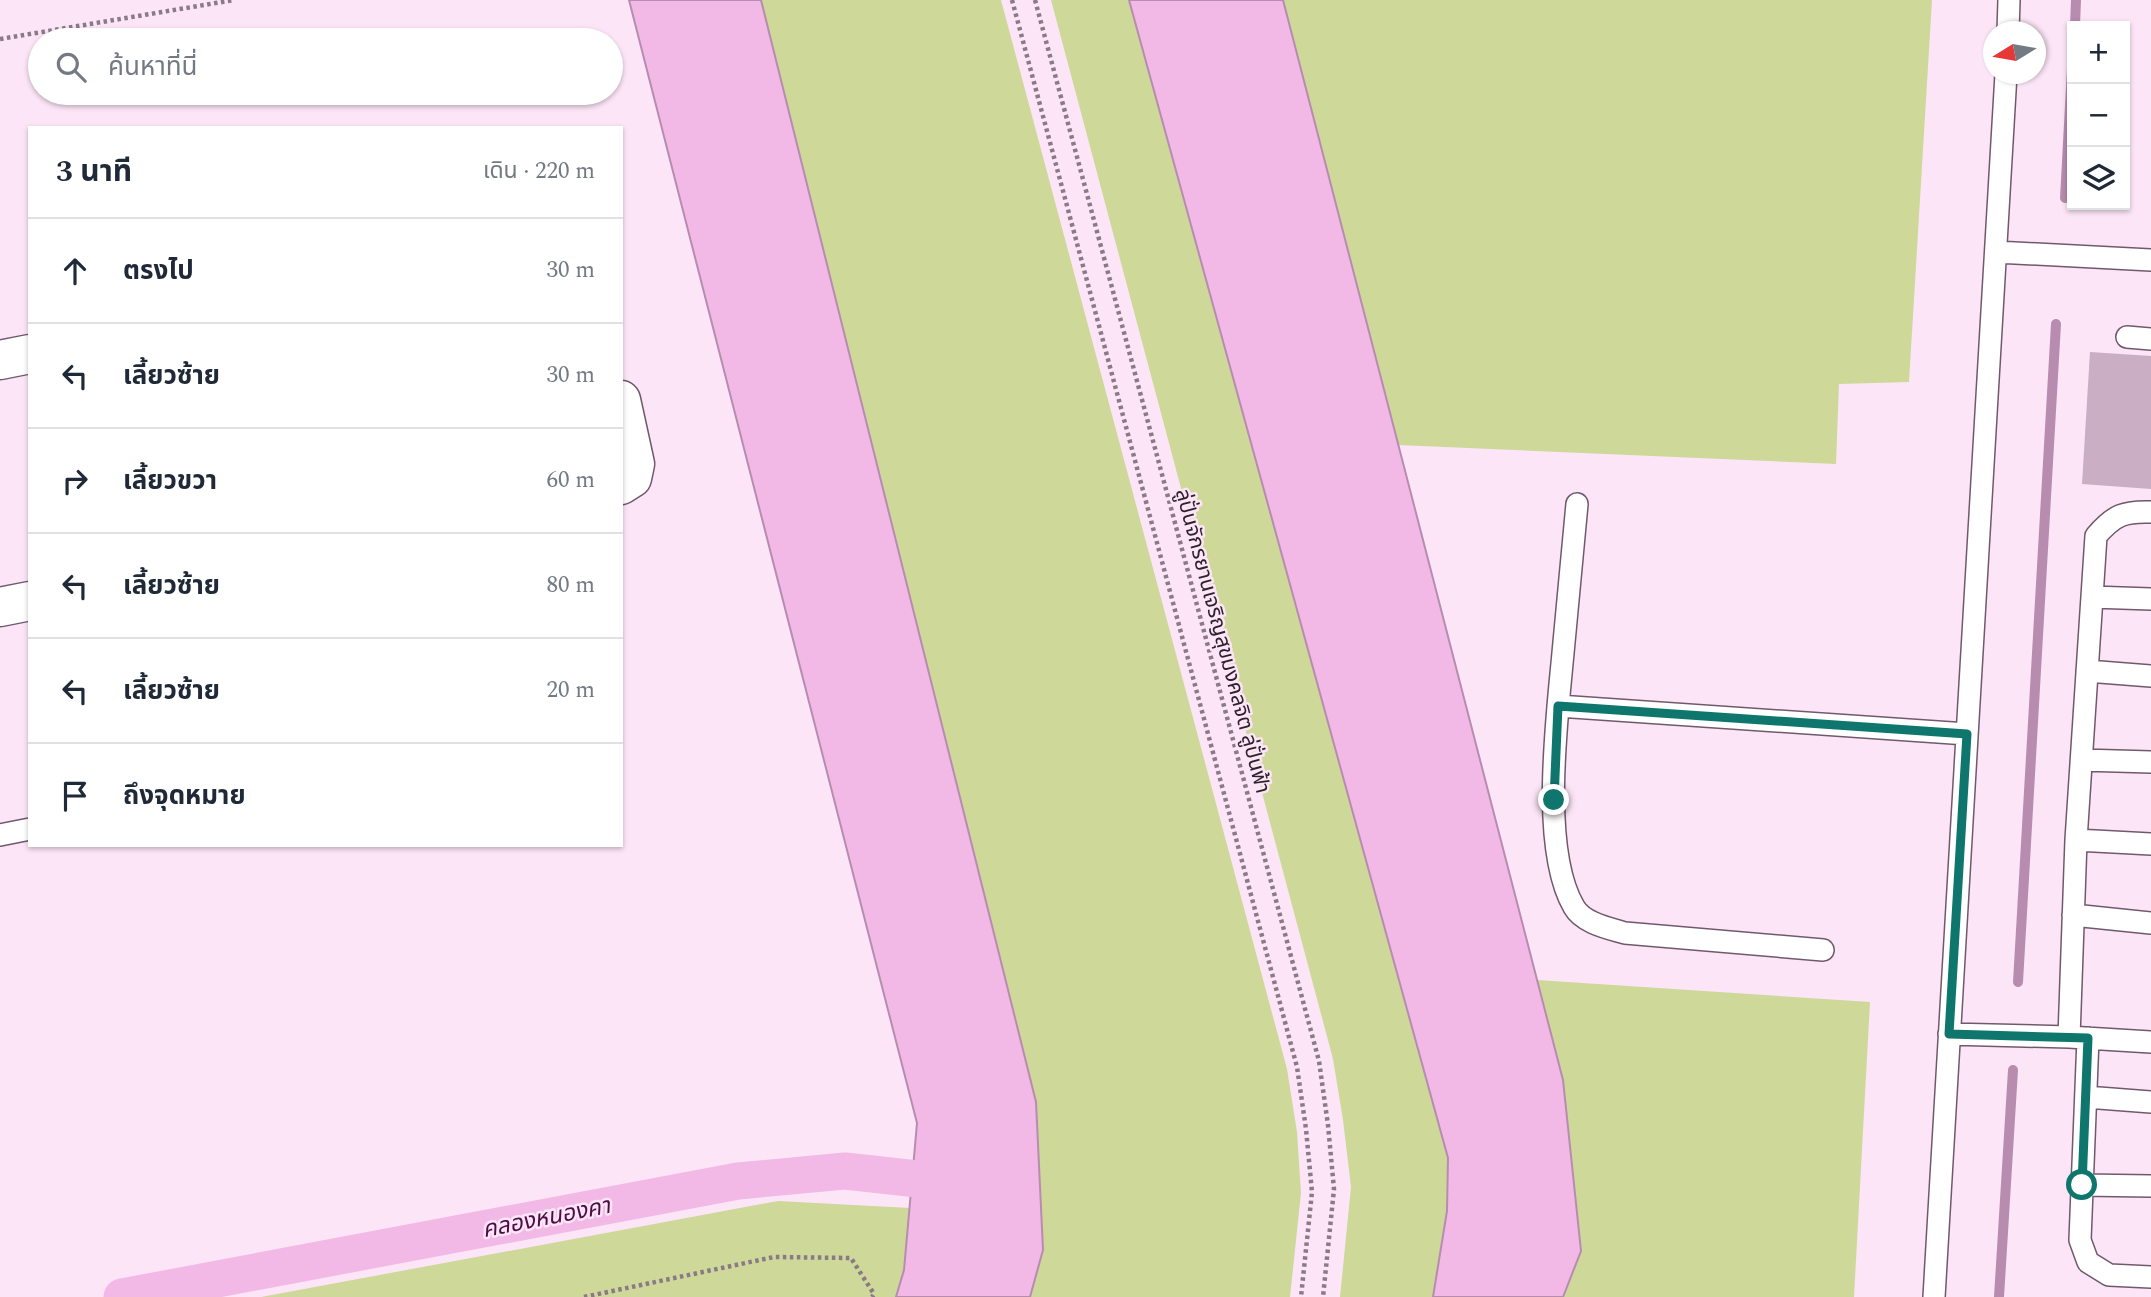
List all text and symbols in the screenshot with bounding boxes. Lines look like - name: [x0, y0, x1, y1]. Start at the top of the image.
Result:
- north arrow: [1983, 21, 2046, 84]
- map controls: [2067, 21, 2130, 210]
- button: +: [2067, 21, 2130, 84]
- search box: [28, 28, 623, 105]
- text: ค้นหาที่นี่: [108, 47, 198, 87]
- icon: search: [52, 48, 90, 86]
- button: −: [2067, 84, 2130, 147]
- button: layers: [2067, 147, 2130, 210]
- text: 3 นาที: [56, 149, 132, 195]
- text: เดิน · 220 m: [483, 154, 595, 189]
- text: ตรงไป: [123, 251, 194, 291]
- icon: ahead: [56, 252, 94, 290]
- text: 30 m: [546, 253, 595, 288]
- text: เลี้ยวซ้าย: [123, 356, 220, 396]
- icon: left: [56, 357, 94, 395]
- text: 30 m: [546, 358, 595, 393]
- text: เลี้ยวขวา: [123, 461, 217, 501]
- icon: right: [56, 462, 94, 500]
- text: 60 m: [546, 463, 595, 498]
- street label: ลู่ปั่นจักรยานเจริญสุขมงคลจิต ลู่ปั่นฟ้า: [1166, 485, 1278, 797]
- text: เลี้ยวซ้าย: [123, 566, 220, 606]
- icon: left: [56, 567, 94, 605]
- text: 80 m: [546, 568, 595, 603]
- text: เลี้ยวซ้าย: [123, 671, 220, 711]
- icon: left: [56, 672, 94, 710]
- text: 20 m: [546, 673, 595, 708]
- text: ถึงจุดหมาย: [123, 776, 246, 816]
- icon: arrive: [56, 777, 94, 815]
- route end: [1538, 784, 1569, 815]
- route start: [2066, 1169, 2097, 1200]
- water label: คลองหนองคา: [479, 1189, 615, 1248]

